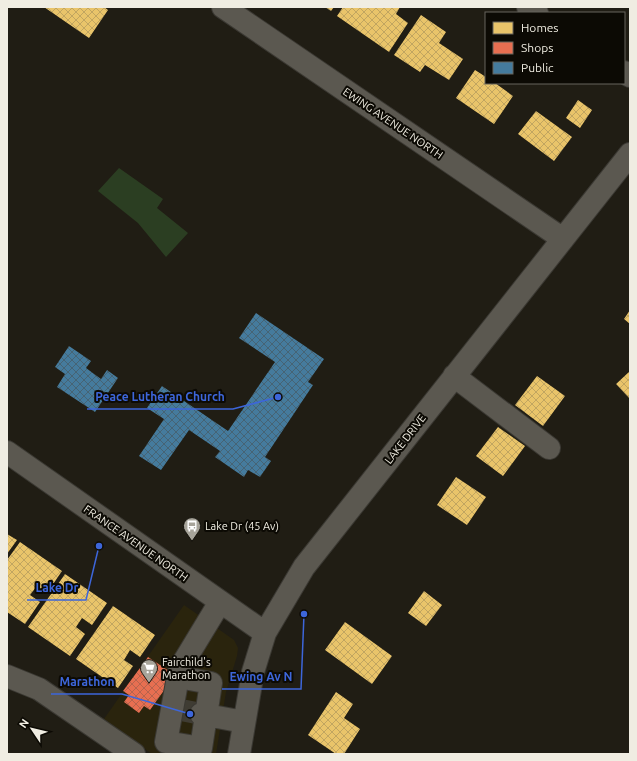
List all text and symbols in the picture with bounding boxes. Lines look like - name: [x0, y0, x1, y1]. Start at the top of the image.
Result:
- legend: [485, 12, 625, 84]
- text: Homes: [521, 21, 559, 34]
- text: Shops: [521, 41, 553, 54]
- text: Public: [521, 61, 554, 74]
- street label: EWING AVENUE NORTH: [341, 85, 445, 161]
- callout: Peace Lutheran Church: [87, 385, 233, 409]
- text: Peace Lutheran Church: [95, 390, 225, 403]
- street label: LAKE DRIVE: [382, 412, 428, 466]
- street label: FRANCE AVENUE NORTH: [82, 502, 190, 584]
- bus stop icon: Lake Dr (45 Av): [182, 516, 202, 541]
- place label: Lake Dr (45 Av): [205, 520, 279, 533]
- callout: Lake Dr: [27, 576, 86, 600]
- text: Lake Dr: [35, 581, 79, 594]
- place label: Fairchild's Marathon: [162, 656, 211, 681]
- supermarket icon: Fairchild's Marathon: [139, 658, 159, 683]
- callout: Ewing Av N: [222, 665, 301, 689]
- callout: Marathon: [51, 670, 122, 694]
- text: Ewing Av N: [229, 670, 293, 683]
- text: Marathon: [60, 675, 115, 688]
- north arrow: [12, 709, 52, 749]
- text: N: [17, 716, 31, 730]

